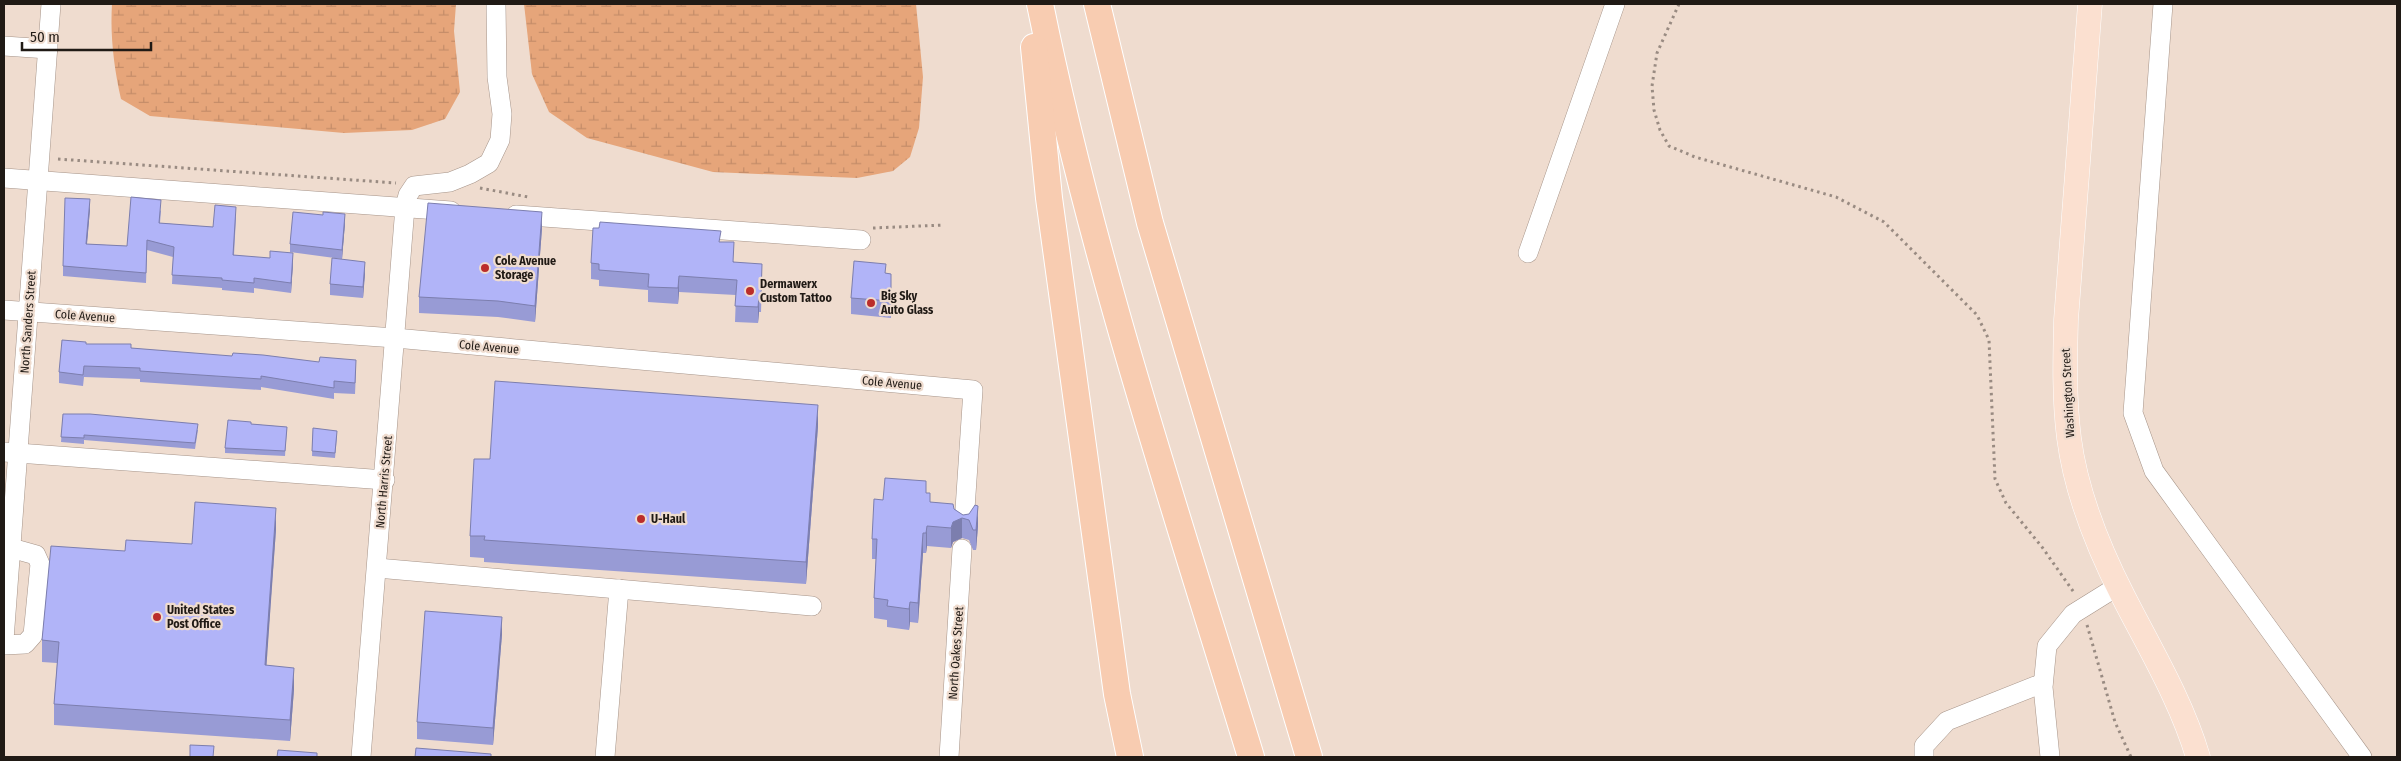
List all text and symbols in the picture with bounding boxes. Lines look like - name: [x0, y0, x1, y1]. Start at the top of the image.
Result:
- scale bar: [22, 20, 151, 52]
- text: 50 m: [30, 28, 60, 46]
- place label: Cole Avenue Storage: [495, 254, 556, 282]
- marker: Cole Avenue Storage: [479, 262, 491, 274]
- street label: North Sanders Street: [17, 270, 39, 374]
- place label: Dermawerx Custom Tattoo: [760, 277, 833, 305]
- marker: Dermawerx Custom Tattoo: [744, 285, 756, 297]
- place label: Big Sky Auto Glass: [880, 289, 934, 317]
- marker: Big Sky Auto Glass: [865, 297, 877, 309]
- street label: Cole Avenue: [55, 307, 116, 325]
- street label: Cole Avenue: [458, 337, 520, 357]
- street label: Washington Street: [2059, 348, 2077, 438]
- street label: Cole Avenue: [861, 373, 923, 393]
- street label: North Harris Street: [373, 435, 395, 529]
- place label: U-Haul: [651, 512, 686, 526]
- marker: U-Haul: [635, 513, 647, 525]
- place label: United States Post Office: [167, 603, 235, 631]
- street label: North Oakes Street: [946, 606, 966, 700]
- marker: United States Post Office: [151, 611, 163, 623]

